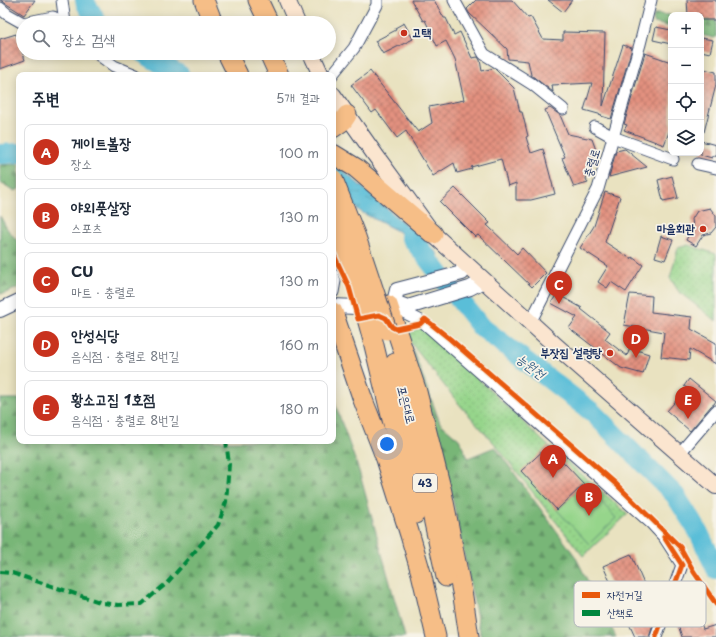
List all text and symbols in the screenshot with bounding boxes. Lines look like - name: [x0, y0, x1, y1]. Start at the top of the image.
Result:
- map controls: [668, 12, 704, 156]
- button: +: [668, 12, 704, 48]
- search box: [16, 16, 336, 60]
- place label: 고택: [412, 23, 432, 41]
- icon: search: [30, 27, 52, 49]
- text: 장소 검색: [62, 27, 115, 50]
- marker: 고택: [399, 28, 409, 38]
- button: −: [668, 48, 704, 84]
- button: locate: [668, 84, 704, 120]
- text: 주변: [32, 85, 59, 111]
- text: 5개 결과: [276, 88, 320, 107]
- button: layers: [668, 120, 704, 156]
- text: 게이트볼장: [71, 131, 131, 154]
- text: A: [41, 143, 51, 162]
- text: 100 m: [279, 143, 319, 162]
- street label: 충렬로: [578, 146, 604, 179]
- text: 장소: [71, 154, 92, 173]
- text: 야외풋살장: [71, 195, 131, 218]
- text: B: [42, 207, 50, 226]
- text: 130 m: [280, 207, 319, 226]
- text: 스포츠: [71, 218, 102, 237]
- place label: 마을회관: [656, 219, 695, 237]
- marker: 마을회관: [698, 224, 708, 234]
- text: CU: [71, 259, 94, 282]
- text: C: [41, 271, 51, 290]
- text: 130 m: [280, 271, 319, 290]
- pin: C: [546, 271, 572, 304]
- text: 마트 · 충렬로: [71, 282, 136, 301]
- text: 안성식당: [71, 323, 119, 346]
- pin: D: [623, 325, 649, 358]
- text: D: [41, 335, 51, 354]
- text: 160 m: [280, 335, 319, 354]
- place label: 부잣집 설렁탕: [540, 343, 602, 361]
- text: 음식점 · 충렬로 8번길: [71, 346, 179, 365]
- marker: 부잣집 설렁탕: [605, 348, 615, 358]
- water label: 능원천: [513, 349, 551, 384]
- street label: 포은대로: [393, 384, 421, 426]
- pin: E: [675, 386, 701, 419]
- text: 황소고집 1호점: [71, 387, 155, 410]
- text: E: [42, 399, 50, 418]
- text: 180 m: [280, 399, 319, 418]
- text: 음식점 · 충렬로 8번길: [71, 410, 179, 429]
- your location: [377, 434, 397, 454]
- pin: A: [540, 445, 566, 478]
- road number: 43: [413, 474, 437, 492]
- pin: B: [576, 483, 602, 516]
- legend: [574, 581, 706, 627]
- text: 자전거길: [607, 586, 643, 603]
- text: 산책로: [607, 604, 634, 621]

